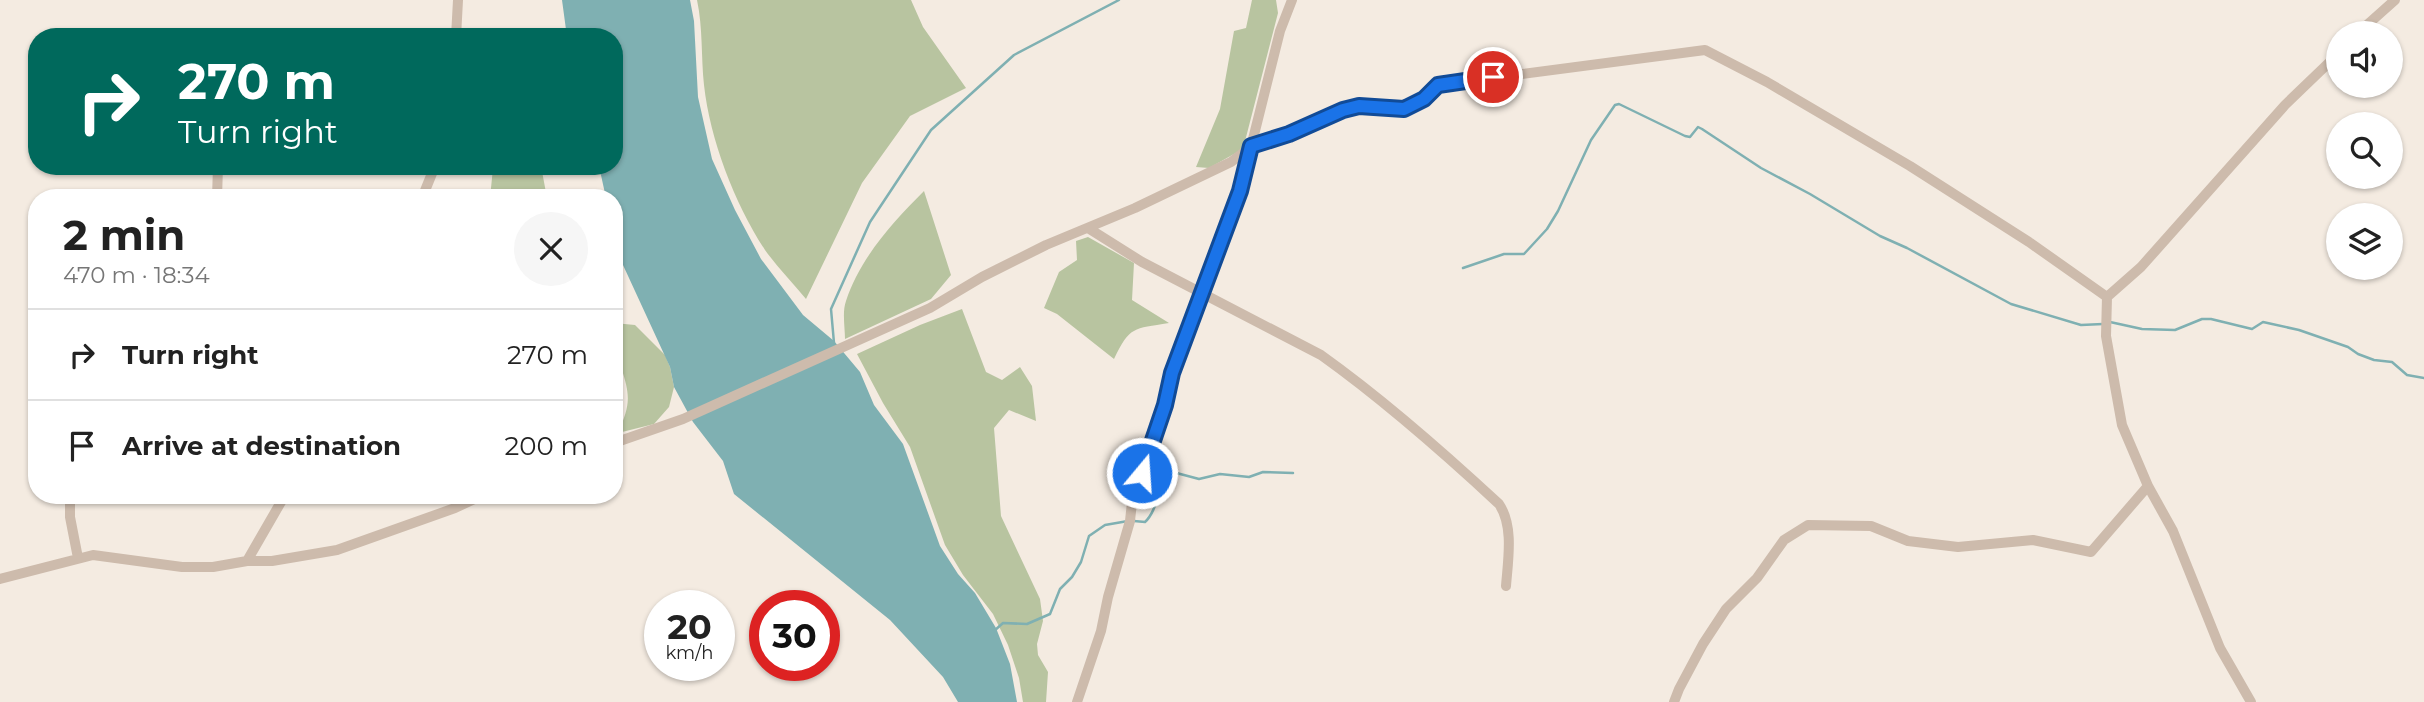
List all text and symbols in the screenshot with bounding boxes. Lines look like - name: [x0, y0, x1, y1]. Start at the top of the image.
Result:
- map controls: [2326, 21, 2403, 280]
- button: sound: [2326, 21, 2403, 98]
- pin: [1463, 47, 1523, 107]
- text: 270 m: [178, 52, 335, 111]
- icon: right: [63, 56, 154, 147]
- icon: arrive: [1474, 58, 1512, 96]
- text: Turn right: [178, 112, 338, 151]
- button: search: [2326, 112, 2403, 189]
- button: layers: [2326, 203, 2403, 280]
- text: 2 min: [63, 209, 185, 261]
- button: close: [514, 212, 588, 286]
- text: 470 m · 18:34: [63, 261, 210, 289]
- icon: right: [63, 336, 101, 374]
- text: Turn right: [122, 339, 258, 371]
- text: 270 m: [507, 339, 588, 371]
- icon: arrive: [63, 427, 101, 465]
- text: Arrive at destination: [122, 430, 401, 462]
- text: 200 m: [504, 430, 588, 462]
- position arrow: [1105, 436, 1179, 510]
- speed limit sign: 30: [749, 590, 840, 681]
- text: 20: [667, 605, 712, 648]
- text: km/h: [665, 642, 714, 664]

